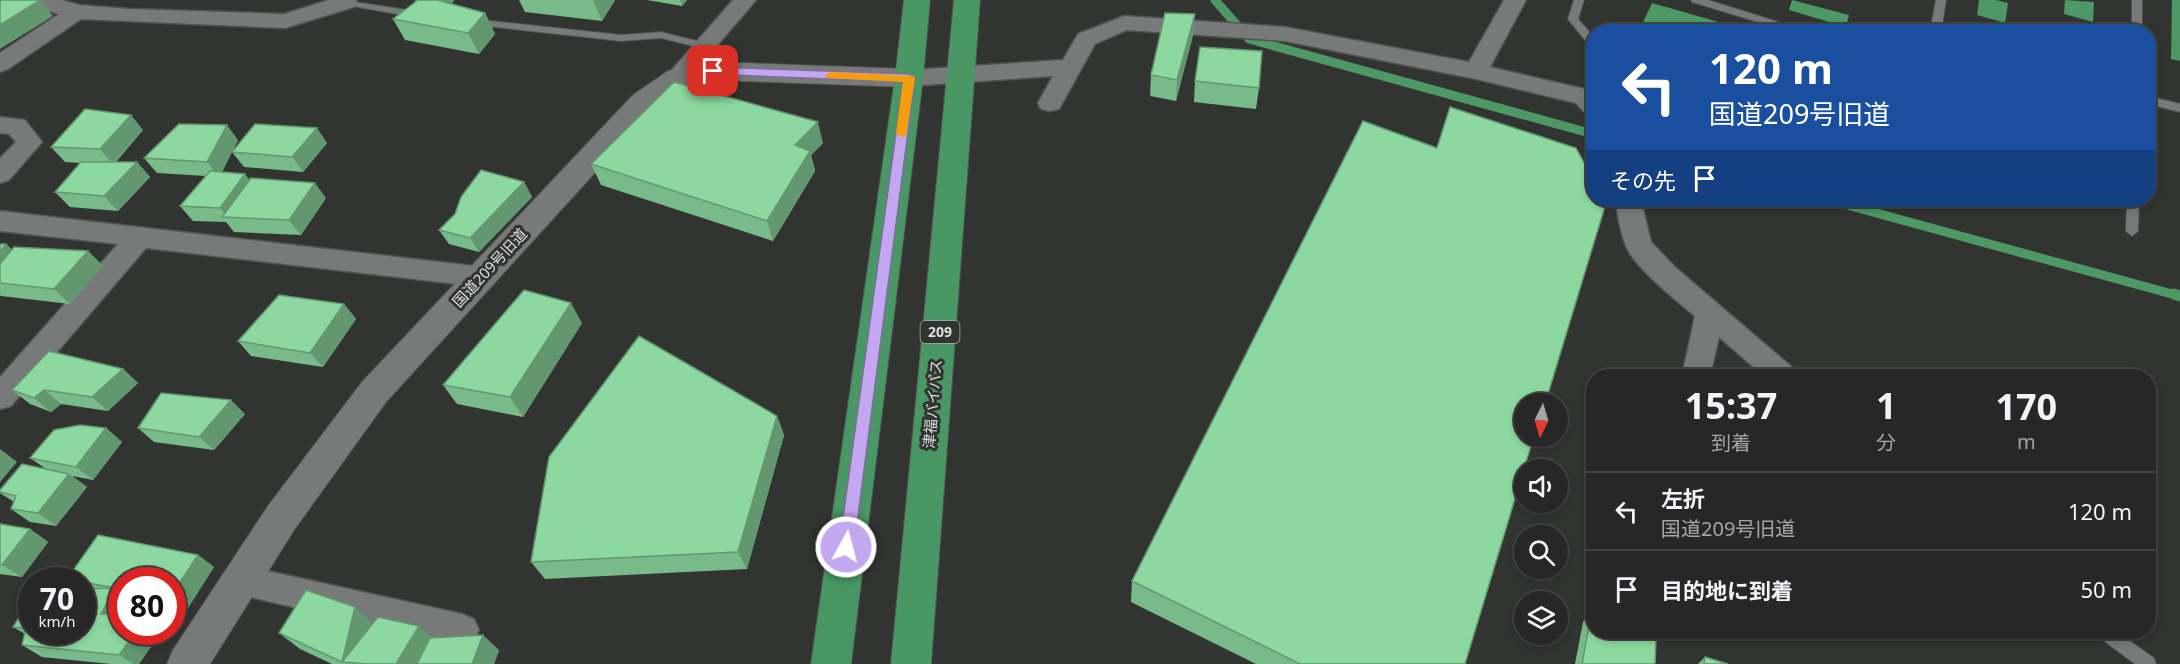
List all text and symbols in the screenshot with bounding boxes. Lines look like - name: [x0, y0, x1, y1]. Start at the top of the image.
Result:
- text: 120 m: [1709, 39, 1833, 96]
- pin: [687, 45, 738, 96]
- icon: left: [1610, 48, 1688, 126]
- icon: arrive: [696, 54, 729, 87]
- text: 国道209号旧道: [1709, 95, 1890, 132]
- icon: arrive: [1688, 162, 1721, 195]
- text: その先: [1610, 165, 1676, 195]
- street label: 国道209号旧道: [448, 224, 531, 311]
- road number: 209: [920, 321, 960, 343]
- street label: 津福バイパス: [918, 358, 946, 449]
- text: 15:37: [1685, 381, 1777, 430]
- text: 1: [1876, 381, 1897, 430]
- text: 170: [1995, 382, 2057, 431]
- north arrow: [1514, 393, 1568, 447]
- map controls: [1514, 393, 1568, 645]
- text: m: [2017, 428, 2036, 455]
- text: 到着: [1711, 429, 1751, 456]
- text: 分: [1876, 429, 1896, 456]
- button: sound: [1514, 459, 1568, 513]
- text: 左折: [1661, 483, 1705, 513]
- icon: left: [1610, 495, 1643, 528]
- text: 120 m: [2068, 496, 2132, 526]
- position arrow: [814, 515, 878, 579]
- text: 国道209号旧道: [1661, 515, 1795, 542]
- button: search: [1514, 525, 1568, 579]
- speed limit sign: 80: [108, 567, 186, 645]
- icon: arrive: [1610, 573, 1643, 606]
- text: 50 m: [2081, 574, 2132, 604]
- text: 目的地に到着: [1661, 575, 1793, 605]
- text: 70: [40, 578, 74, 619]
- button: layers: [1514, 591, 1568, 645]
- text: km/h: [39, 611, 75, 631]

